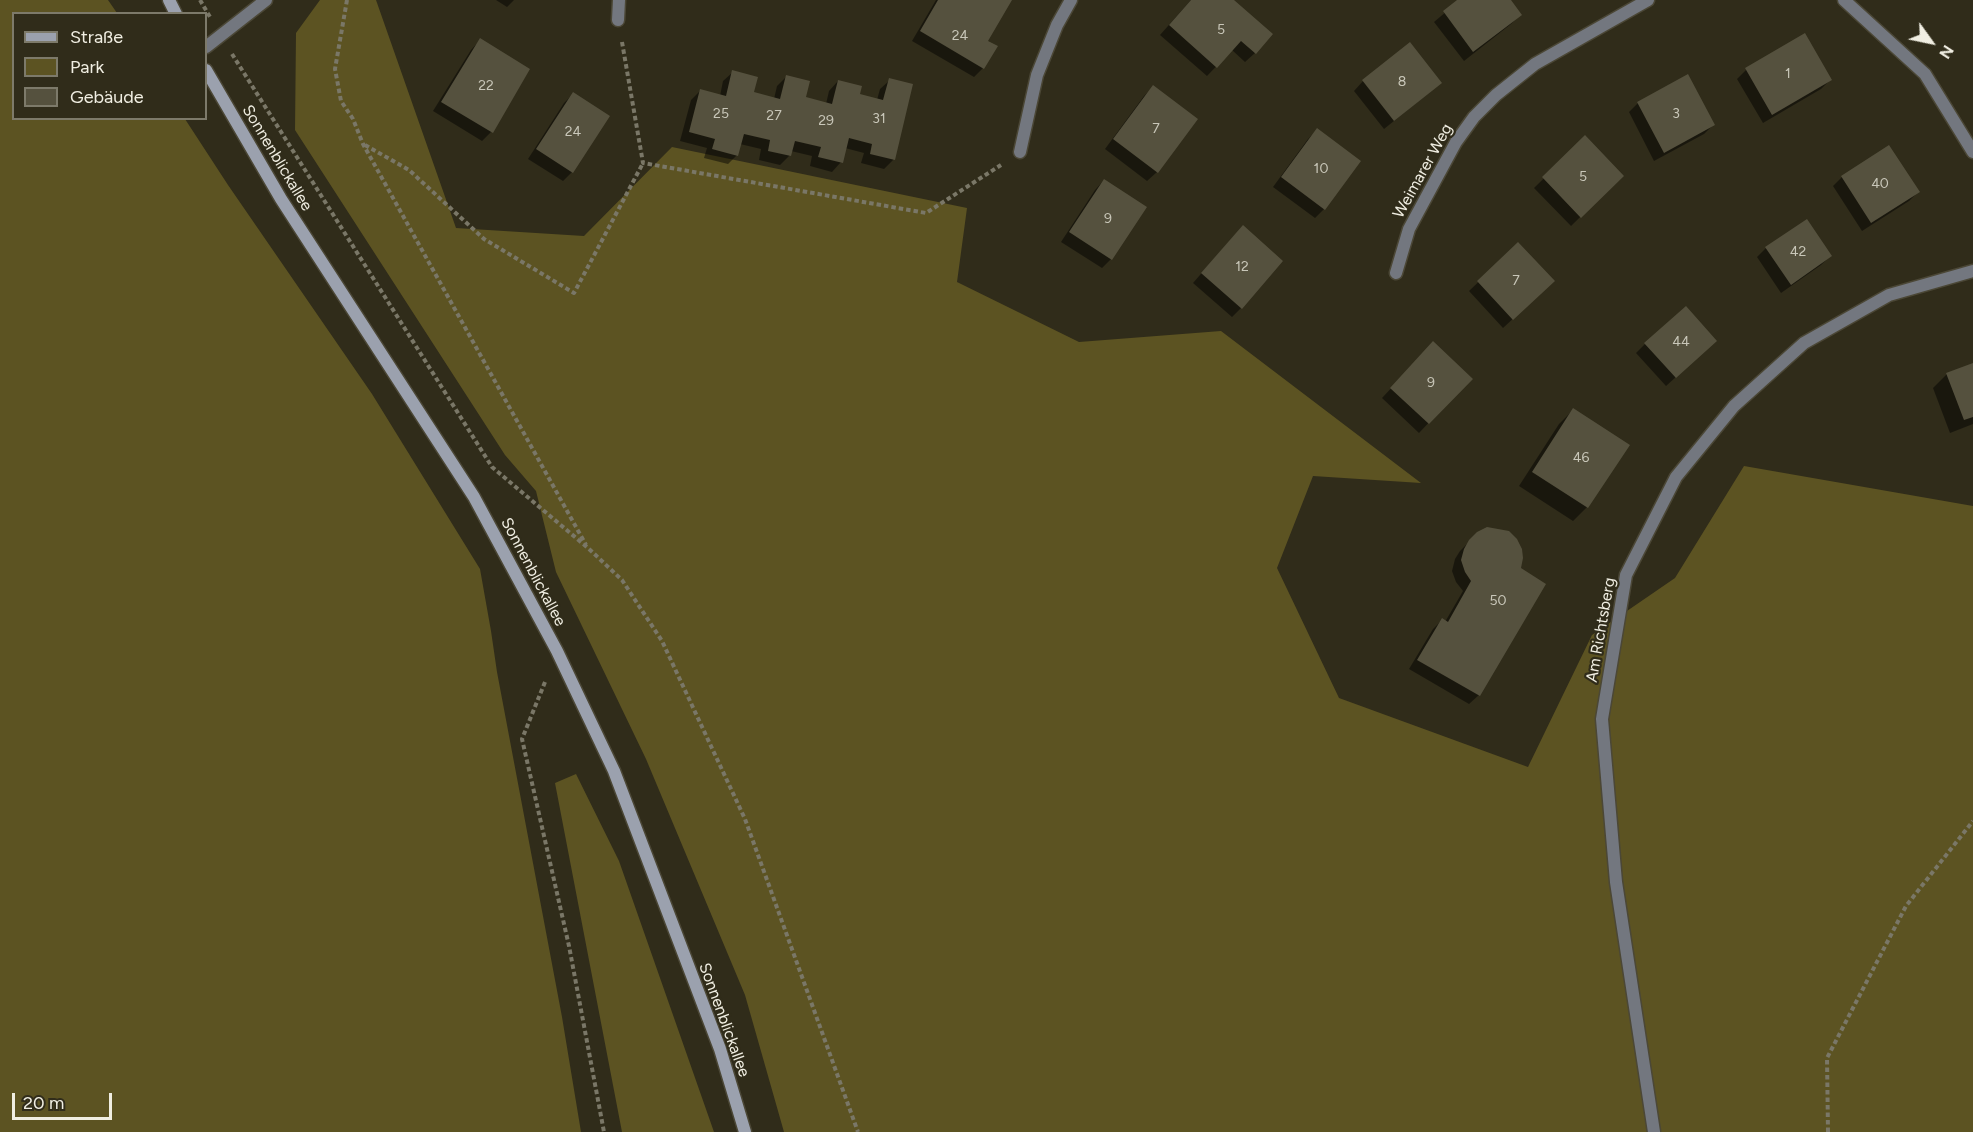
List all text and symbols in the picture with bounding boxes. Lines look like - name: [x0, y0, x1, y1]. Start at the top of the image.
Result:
- legend: [12, 12, 207, 120]
- north arrow: [1901, 12, 1961, 72]
- house number: 5: [1217, 22, 1225, 38]
- text: Straße: [70, 26, 123, 48]
- house number: 24: [952, 28, 968, 44]
- text: N: [1935, 42, 1958, 62]
- text: Park: [70, 56, 104, 78]
- house number: 1: [1785, 66, 1791, 82]
- house number: 8: [1398, 74, 1406, 90]
- house number: 22: [478, 78, 494, 94]
- text: Gebäude: [70, 86, 144, 108]
- street label: Sonnenblickallee: [238, 102, 316, 214]
- house number: 25: [713, 106, 729, 122]
- house number: 3: [1672, 106, 1680, 122]
- house number: 27: [766, 108, 782, 124]
- house number: 31: [872, 111, 886, 127]
- house number: 29: [818, 113, 834, 129]
- street label: Weimarer Weg: [1389, 120, 1457, 222]
- house number: 7: [1152, 121, 1160, 137]
- house number: 24: [565, 124, 581, 140]
- house number: 10: [1314, 161, 1328, 177]
- house number: 5: [1579, 169, 1587, 185]
- house number: 40: [1871, 176, 1889, 192]
- house number: 9: [1104, 211, 1112, 227]
- house number: 42: [1790, 244, 1806, 260]
- house number: 12: [1235, 259, 1249, 275]
- house number: 7: [1512, 273, 1520, 289]
- house number: 44: [1672, 334, 1690, 350]
- house number: 9: [1427, 375, 1435, 391]
- house number: 46: [1573, 450, 1589, 466]
- street label: Sonnenblickallee: [496, 514, 570, 630]
- street label: Am Richtsberg: [1582, 576, 1620, 684]
- house number: 50: [1489, 593, 1507, 609]
- street label: Sonnenblickallee: [694, 960, 754, 1080]
- scale bar: [15, 1081, 116, 1119]
- text: 20 m: [23, 1092, 64, 1114]

